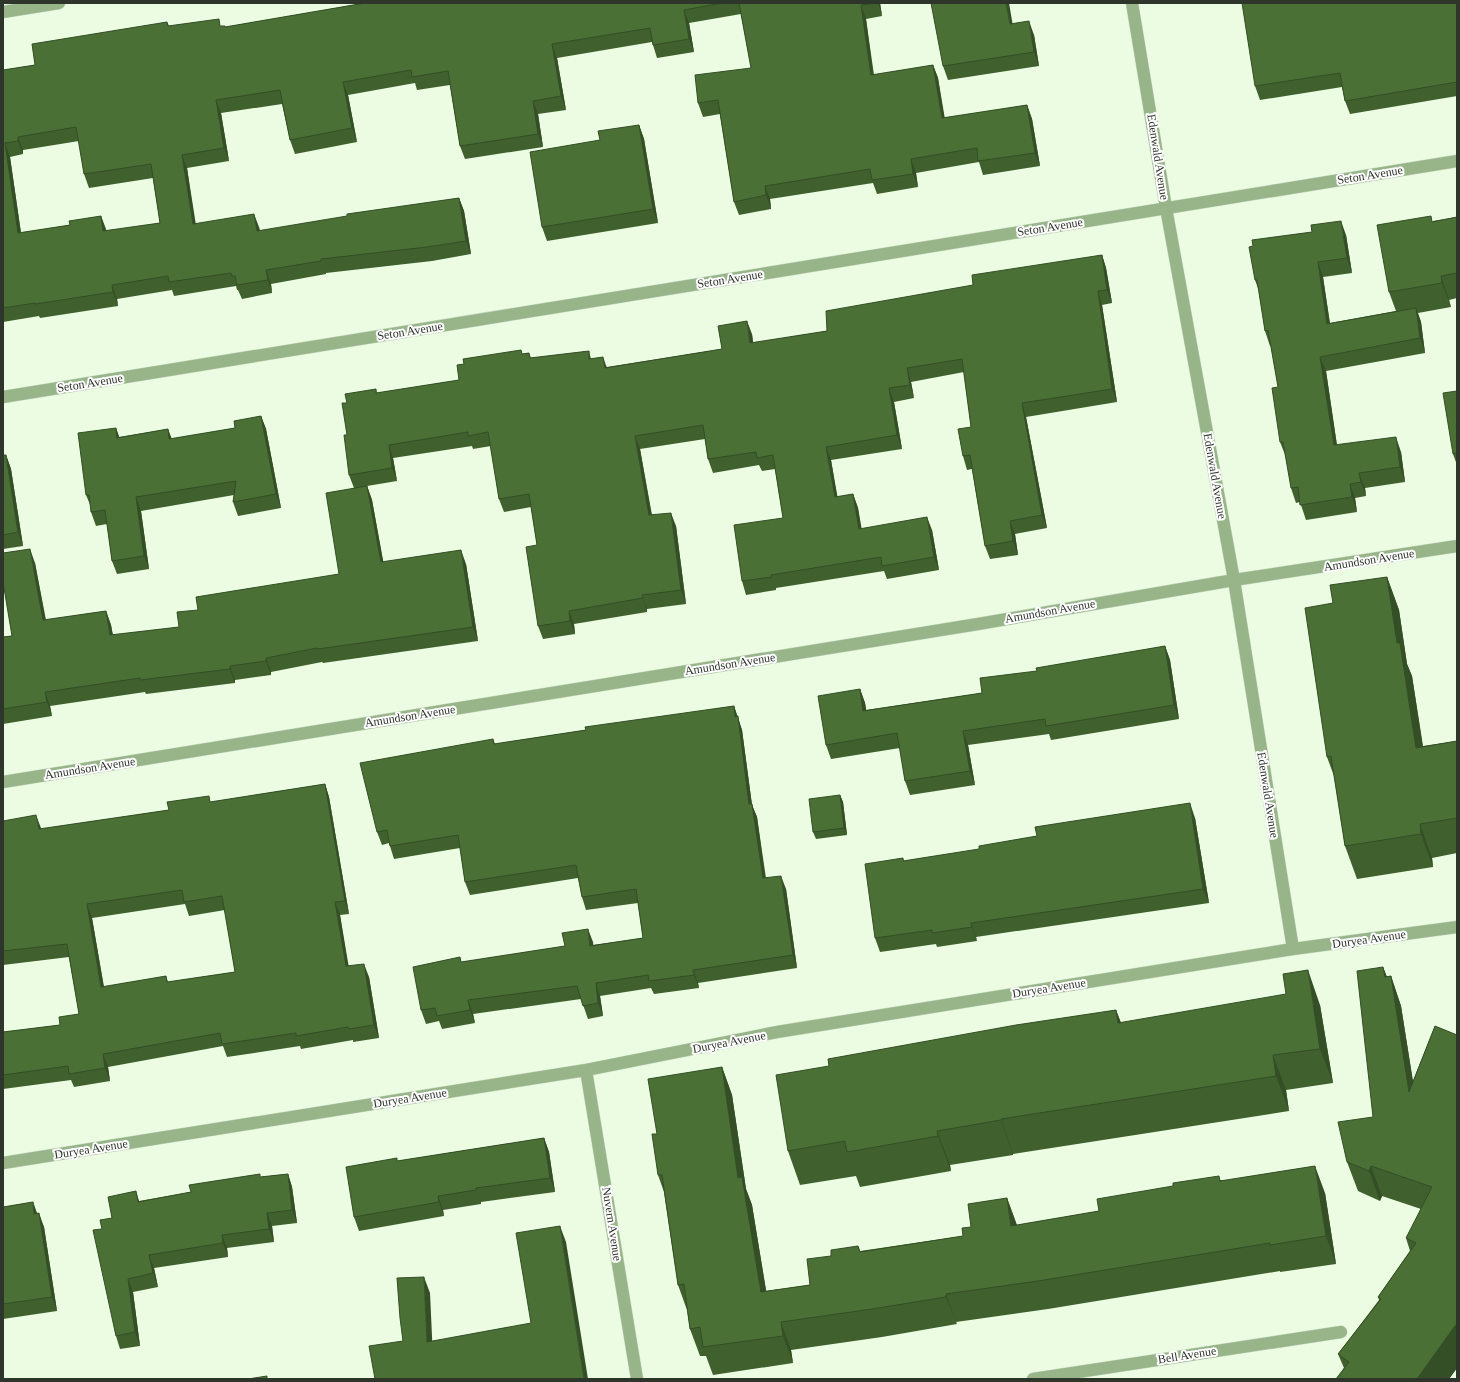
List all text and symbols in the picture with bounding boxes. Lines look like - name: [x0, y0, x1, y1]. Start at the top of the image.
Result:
- street label: Edenwald Avenue: [1144, 113, 1172, 201]
- street label: Seton Avenue: [1336, 163, 1404, 187]
- street label: Seton Avenue: [1016, 215, 1084, 239]
- street label: Seton Avenue: [696, 267, 764, 291]
- street label: Seton Avenue: [376, 319, 444, 343]
- street label: Seton Avenue: [56, 371, 124, 395]
- street label: Edenwald Avenue: [1201, 432, 1229, 520]
- street label: Amundson Avenue: [1323, 546, 1415, 574]
- street label: Amundson Avenue: [1004, 596, 1096, 626]
- street label: Amundson Avenue: [684, 650, 776, 678]
- street label: Amundson Avenue: [364, 702, 456, 730]
- street label: Edenwald Avenue: [1254, 751, 1282, 839]
- street label: Amundson Avenue: [44, 754, 136, 782]
- street label: Duryea Avenue: [1331, 927, 1407, 951]
- street label: Duryea Avenue: [1011, 975, 1087, 1001]
- street label: Duryea Avenue: [691, 1028, 767, 1056]
- street label: Duryea Avenue: [372, 1085, 448, 1111]
- street label: Duryea Avenue: [53, 1136, 129, 1162]
- street label: Nuvern Avenue: [599, 1186, 625, 1262]
- street label: Bell Avenue: [1157, 1343, 1217, 1367]

